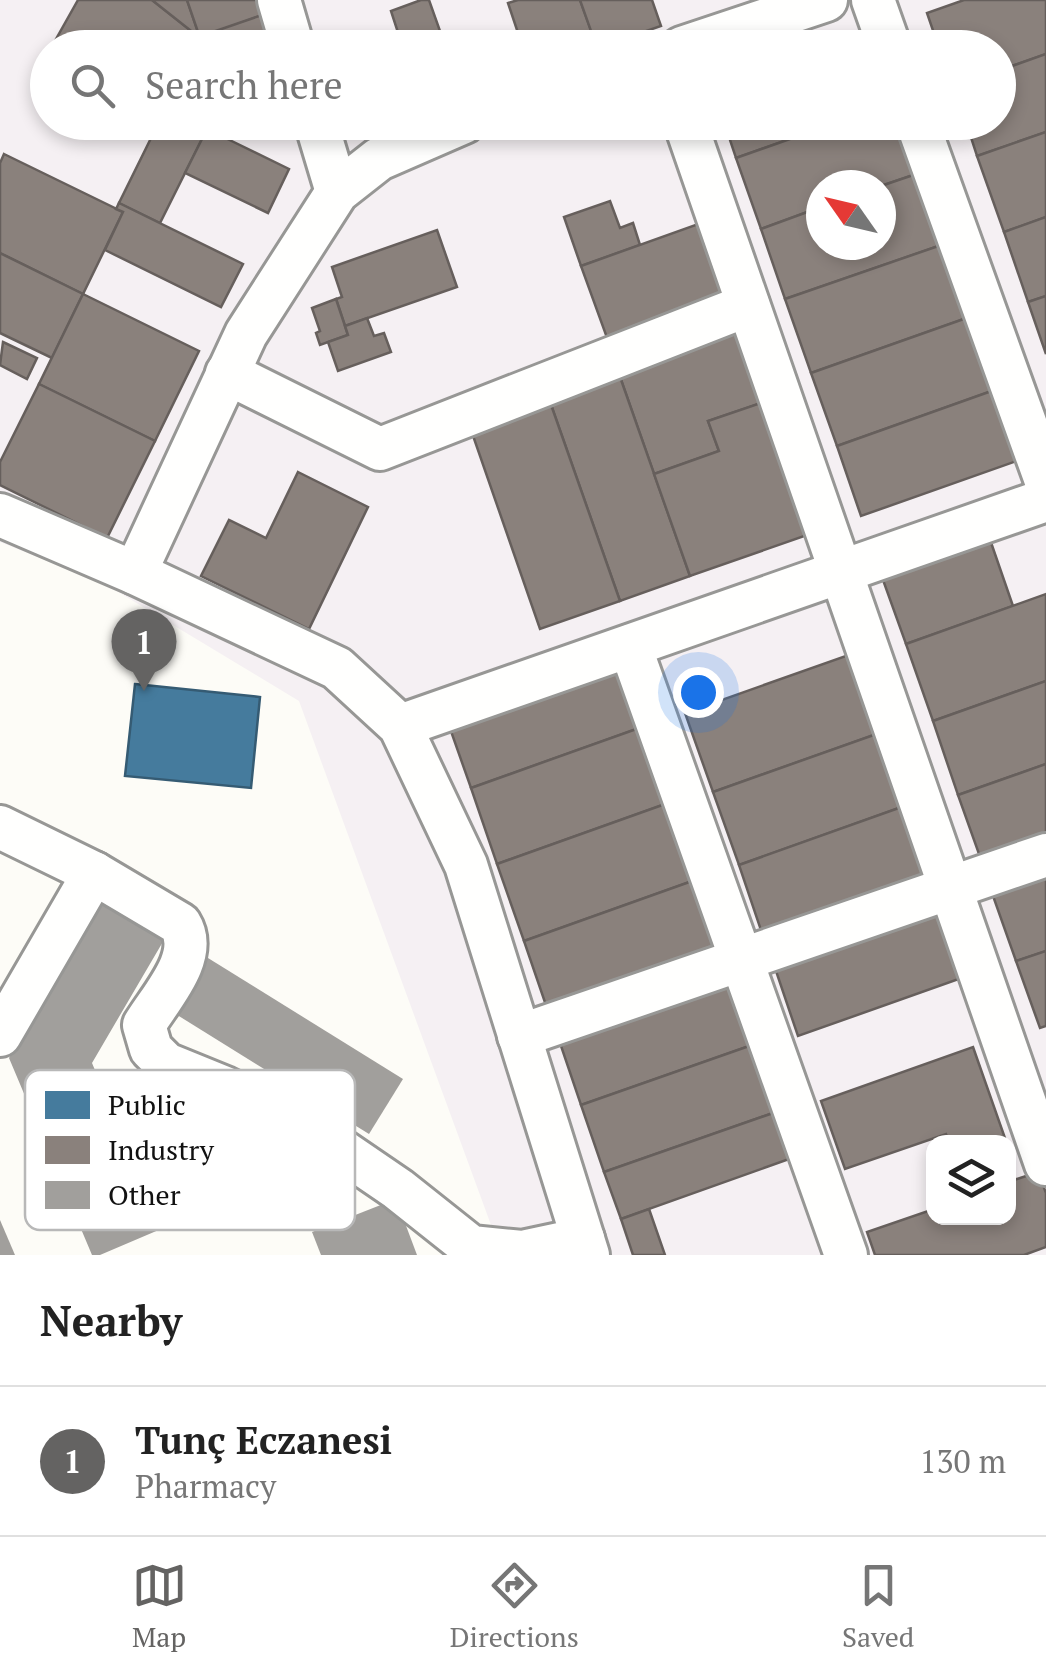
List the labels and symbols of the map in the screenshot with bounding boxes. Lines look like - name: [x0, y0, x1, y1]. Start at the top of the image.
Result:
- north arrow: [806, 170, 896, 260]
- pin: 1: [112, 608, 176, 691]
- your location: [673, 667, 724, 718]
- legend: [25, 1070, 355, 1230]
- text: Public: [108, 1086, 186, 1123]
- text: Industry: [108, 1131, 215, 1168]
- text: Other: [108, 1176, 181, 1213]

